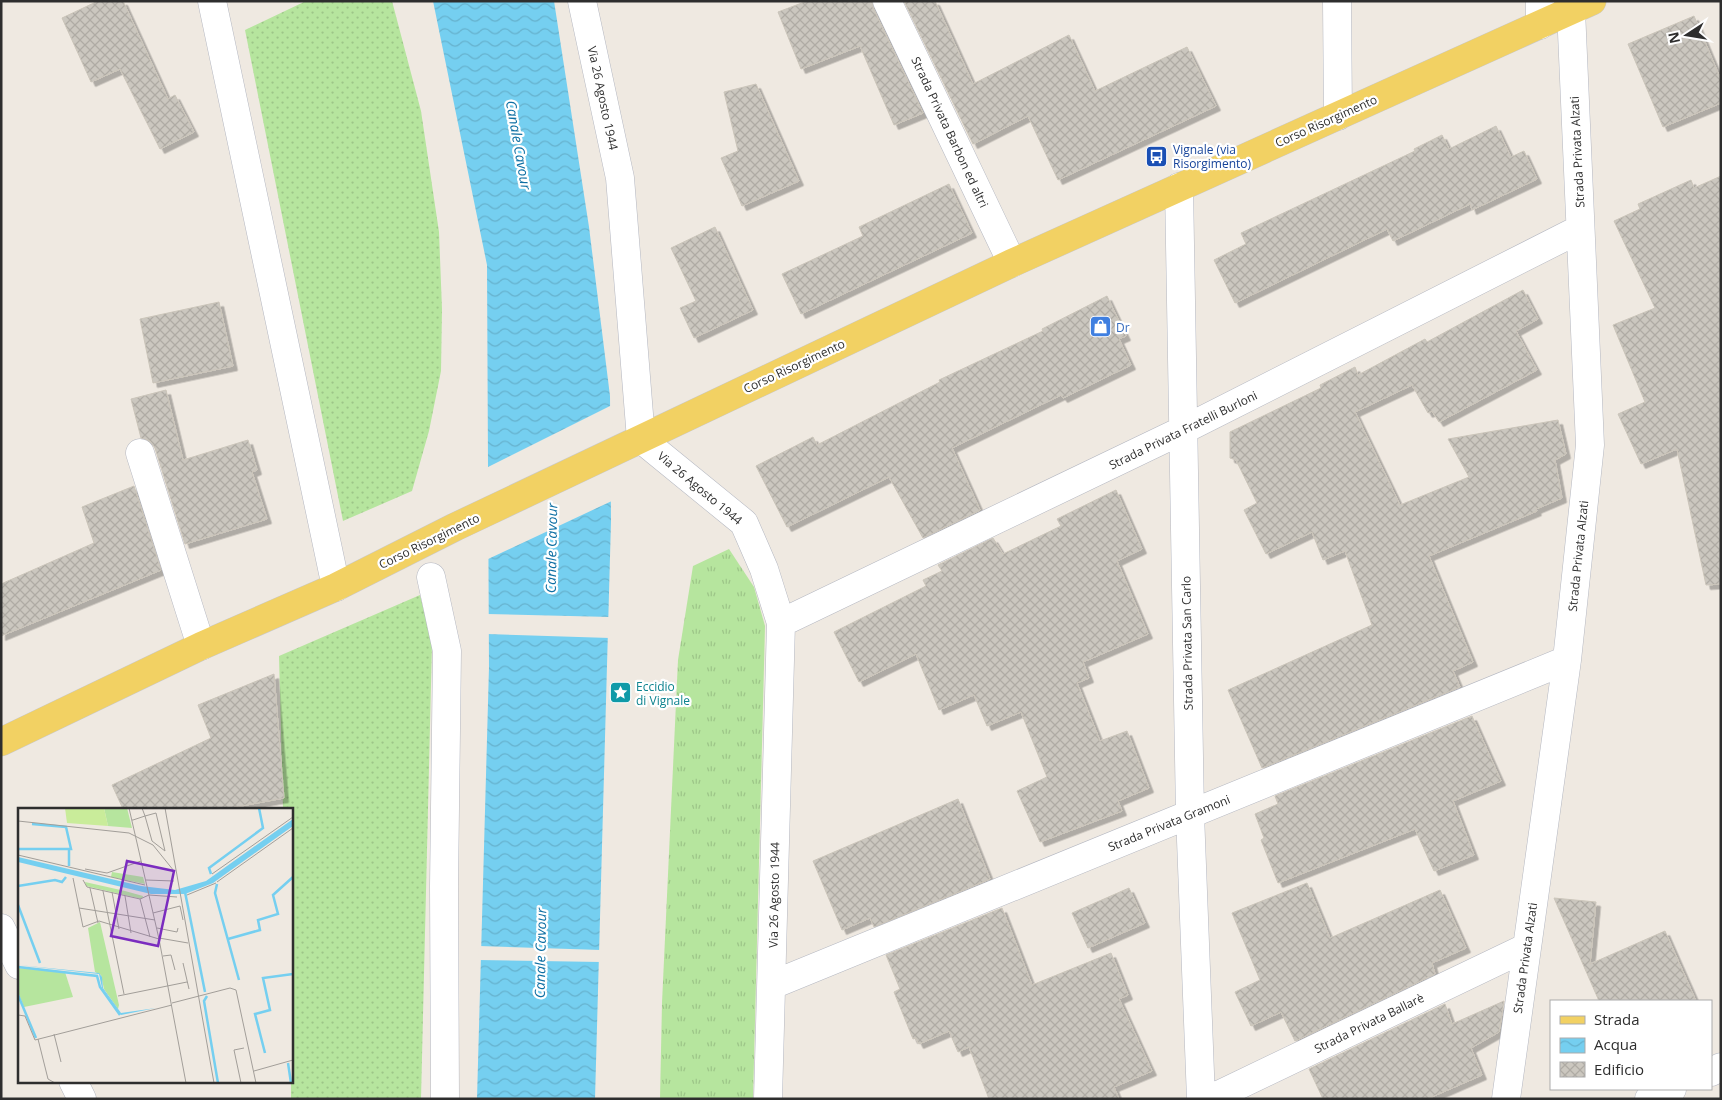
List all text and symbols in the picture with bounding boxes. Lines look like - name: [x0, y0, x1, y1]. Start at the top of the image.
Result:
- north arrow: [1662, 10, 1712, 60]
- text: N: [1663, 30, 1684, 45]
- street label: Via 26 Agosto 1944: [584, 44, 622, 152]
- street label: Strada Privata Barbon ed altri: [907, 54, 993, 210]
- street label: Corso Risorgimento: [1272, 91, 1380, 151]
- street label: Strada Privata Alzati: [1566, 96, 1588, 208]
- water label: Canale Cavour: [502, 99, 536, 192]
- place label: Vignale (via Risorgimento): [1173, 141, 1252, 172]
- bus stop icon: Vignale (via Risorgimento): [1145, 144, 1169, 168]
- shop icon: Dr: [1088, 315, 1112, 339]
- place label: Dr: [1116, 319, 1130, 336]
- street label: Corso Risorgimento: [740, 335, 848, 397]
- street label: Strada Privata Fratelli Burloni: [1106, 387, 1260, 473]
- street label: Via 26 Agosto 1944: [654, 447, 746, 529]
- street label: Strada Privata Alzati: [1564, 500, 1592, 612]
- water label: Canale Cavour: [541, 502, 561, 593]
- street label: Corso Risorgimento: [376, 509, 482, 573]
- street label: Strada Privata San Carlo: [1177, 576, 1197, 710]
- place label: Eccidio di Vignale: [636, 678, 690, 709]
- place icon: Eccidio di Vignale: [608, 681, 632, 705]
- street label: Strada Privata Gramoni: [1105, 791, 1233, 855]
- inset map: [18, 808, 292, 1082]
- street label: Via 26 Agosto 1944: [765, 842, 783, 948]
- street label: Strada Privata Alzati: [1509, 902, 1541, 1014]
- water label: Canale Cavour: [530, 907, 550, 998]
- street label: Strada Privata Ballarè: [1311, 989, 1427, 1057]
- legend: [1550, 1000, 1712, 1090]
- text: Strada: [1594, 1009, 1640, 1029]
- text: Acqua: [1594, 1034, 1637, 1054]
- text: Edificio: [1594, 1059, 1644, 1079]

